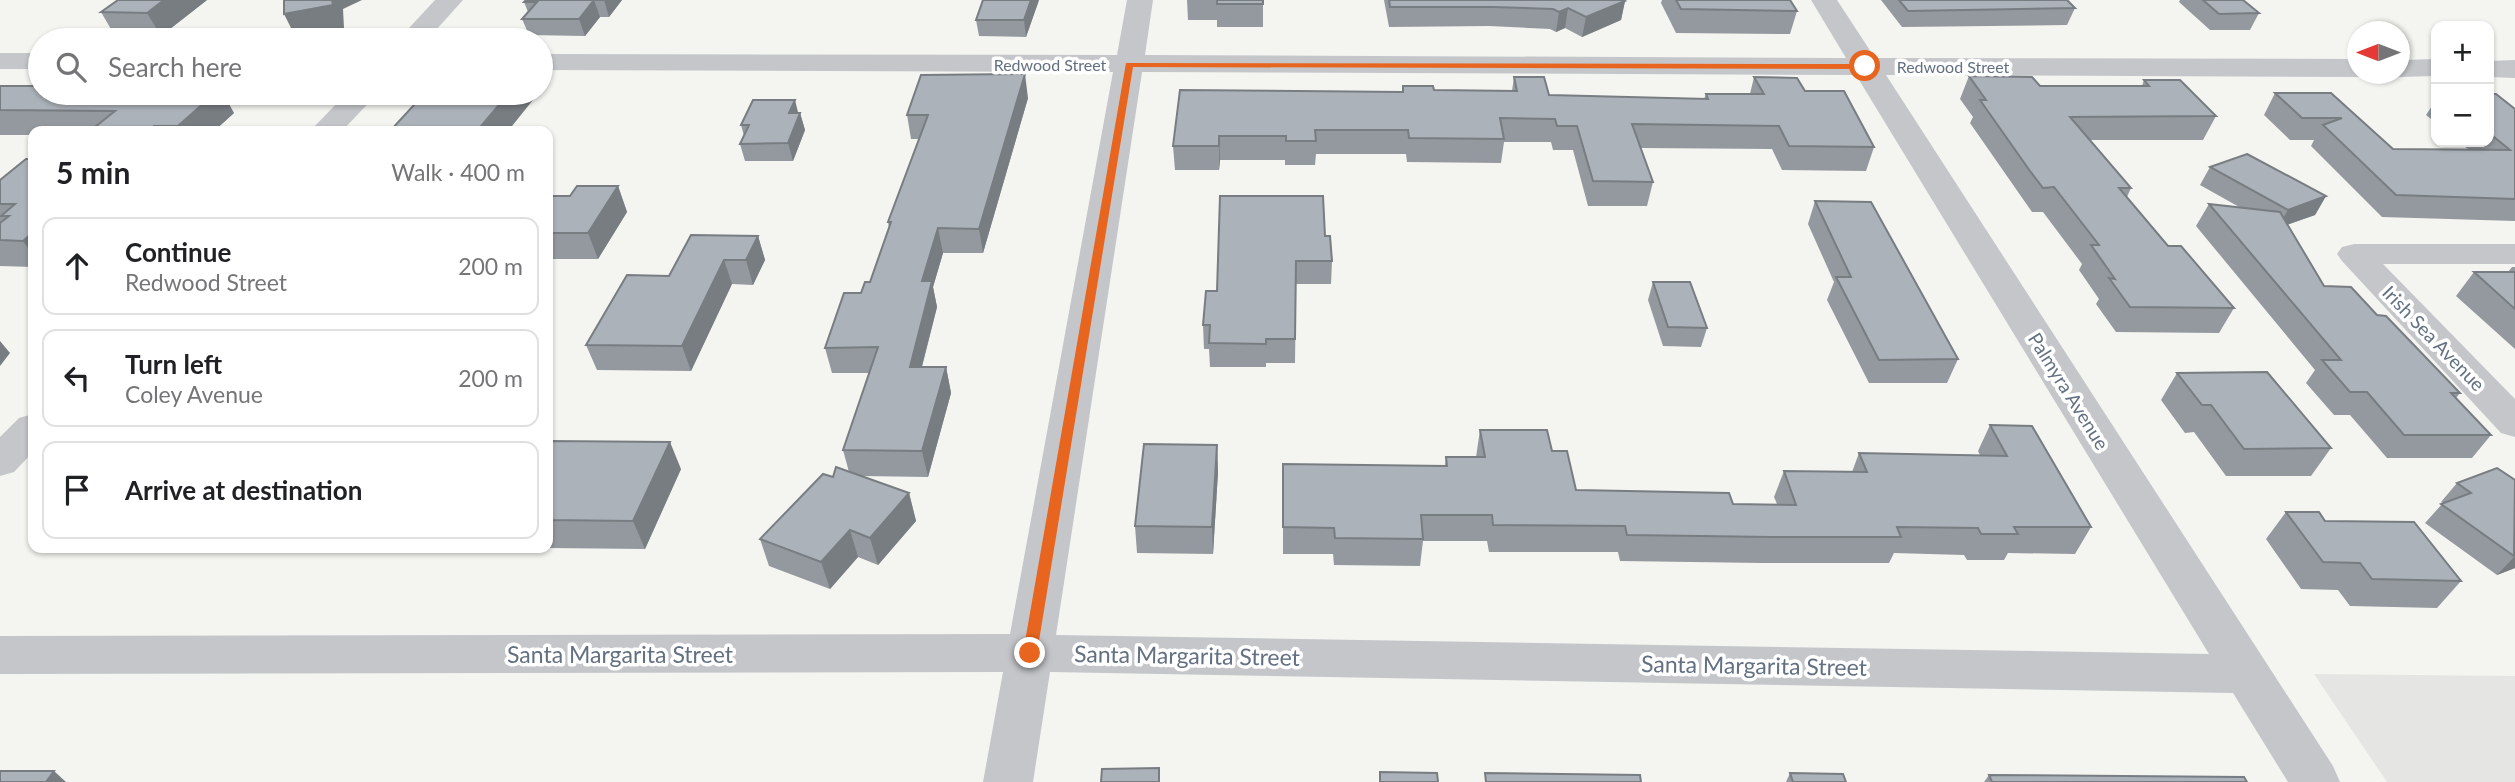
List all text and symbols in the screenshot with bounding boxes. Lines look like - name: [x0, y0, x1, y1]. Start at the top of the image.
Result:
- north arrow: [2347, 21, 2410, 84]
- map controls: [2431, 21, 2494, 147]
- button: +: [2431, 21, 2494, 84]
- search box: [28, 28, 553, 105]
- icon: search: [52, 48, 90, 86]
- route start: [1849, 50, 1880, 81]
- text: Search here: [108, 51, 242, 83]
- street label: Redwood Street: [994, 55, 1107, 74]
- street label: Redwood Street: [1897, 57, 2010, 76]
- button: −: [2431, 84, 2494, 147]
- text: 5 min: [56, 154, 130, 190]
- text: Walk · 400 m: [391, 158, 525, 186]
- text: Continue: [125, 236, 231, 268]
- icon: ahead: [58, 247, 96, 285]
- text: 200 m: [458, 252, 523, 280]
- text: Redwood Street: [125, 268, 287, 296]
- street label: Irish Sea Avenue: [2378, 281, 2490, 395]
- street label: Palmyra Avenue: [2024, 328, 2114, 454]
- text: Turn left: [125, 348, 222, 380]
- icon: left: [58, 359, 96, 397]
- text: 200 m: [458, 364, 523, 392]
- text: Coley Avenue: [125, 380, 263, 408]
- icon: arrive: [58, 471, 96, 509]
- text: Arrive at destination: [125, 474, 362, 506]
- route end: [1014, 637, 1045, 668]
- street label: Santa Margarita Street: [1074, 639, 1301, 671]
- street label: Santa Margarita Street: [507, 640, 734, 668]
- street label: Santa Margarita Street: [1641, 649, 1868, 681]

